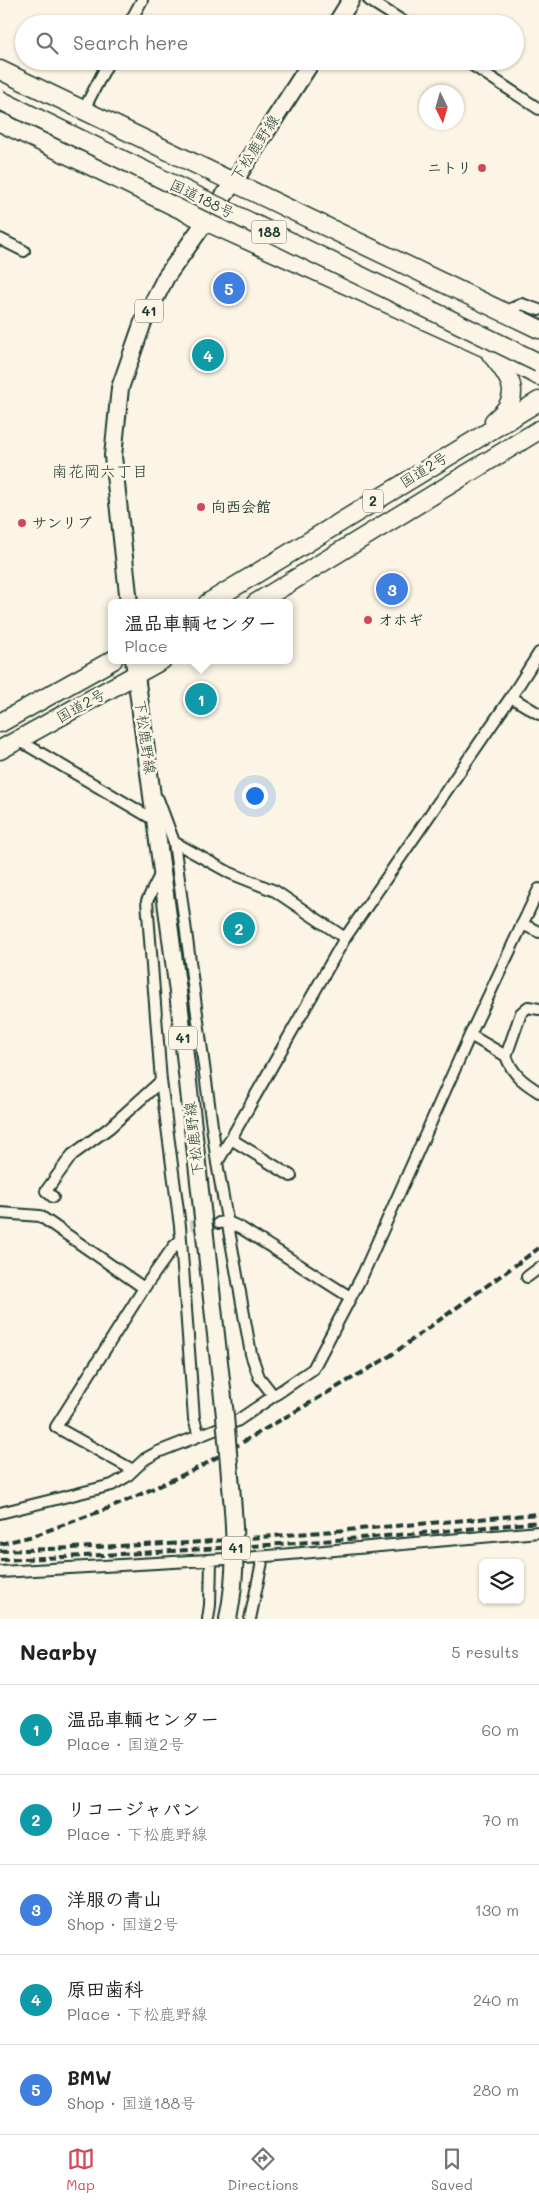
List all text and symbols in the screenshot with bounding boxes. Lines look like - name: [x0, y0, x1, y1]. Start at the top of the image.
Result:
- search box: [15, 15, 524, 70]
- icon: search: [33, 29, 61, 57]
- text: Search here: [73, 30, 189, 55]
- north arrow: [419, 85, 464, 130]
- street label: 下松鹿野線: [225, 111, 283, 184]
- place label: ニトリ: [427, 157, 472, 177]
- marker: ニトリ: [476, 162, 488, 174]
- street label: 国道188号: [167, 174, 238, 222]
- road number: 188: [252, 220, 286, 243]
- pin: 5: [213, 269, 245, 307]
- road number: 41: [135, 300, 163, 322]
- pin: 4: [192, 336, 224, 374]
- street label: 国道2号: [396, 447, 451, 492]
- district label: 南花岡六丁目: [52, 460, 148, 481]
- road number: 2: [363, 490, 383, 512]
- place label: 向西会館: [211, 496, 271, 516]
- marker: 向西会館: [195, 501, 207, 513]
- place label: サンリブ: [32, 512, 92, 532]
- marker: サンリブ: [16, 517, 28, 529]
- pin: 3: [376, 570, 408, 608]
- popup: [108, 599, 293, 664]
- place label: オホギ: [378, 609, 423, 629]
- text: 温品車輌センター: [124, 610, 277, 635]
- marker: オホギ: [362, 614, 374, 626]
- text: Place: [124, 635, 168, 656]
- pin: 1: [185, 680, 217, 718]
- street label: 国道2号: [52, 683, 109, 727]
- street label: 下松鹿野線: [131, 698, 161, 775]
- your location: [242, 783, 268, 809]
- pin: 2: [223, 909, 255, 947]
- road number: 41: [169, 1026, 197, 1050]
- street label: 下松鹿野線: [179, 1101, 207, 1177]
- road number: 41: [222, 1536, 250, 1560]
- map controls: [479, 1559, 524, 1604]
- button: layers: [479, 1559, 524, 1604]
- text: Nearby: [20, 1638, 97, 1665]
- text: 5 results: [451, 1641, 519, 1662]
- text: 温品車輌センター: [67, 1706, 219, 1731]
- text: 1: [32, 1719, 40, 1740]
- text: 60 m: [482, 1719, 519, 1740]
- text: Place · 国道2号: [67, 1733, 184, 1754]
- text: リコージャパン: [67, 1796, 200, 1821]
- text: 2: [32, 1809, 40, 1830]
- text: 70 m: [482, 1809, 519, 1830]
- text: Place · 下松鹿野線: [67, 1823, 207, 1844]
- text: 洋服の青山: [67, 1886, 162, 1911]
- text: 3: [31, 1899, 41, 1920]
- text: 130 m: [475, 1899, 519, 1920]
- text: Shop · 国道2号: [67, 1913, 179, 1934]
- text: 原田歯科: [67, 1976, 143, 2001]
- text: 4: [31, 1989, 41, 2010]
- text: 240 m: [473, 1989, 519, 2010]
- text: Place · 下松鹿野線: [67, 2003, 207, 2024]
- text: BMW: [67, 2065, 111, 2090]
- text: 5: [31, 2079, 41, 2100]
- text: 280 m: [473, 2079, 519, 2100]
- text: Shop · 国道188号: [67, 2092, 196, 2113]
- tab: Map: [66, 2145, 95, 2194]
- tab: Directions: [227, 2145, 299, 2194]
- tab: Saved: [431, 2145, 473, 2194]

